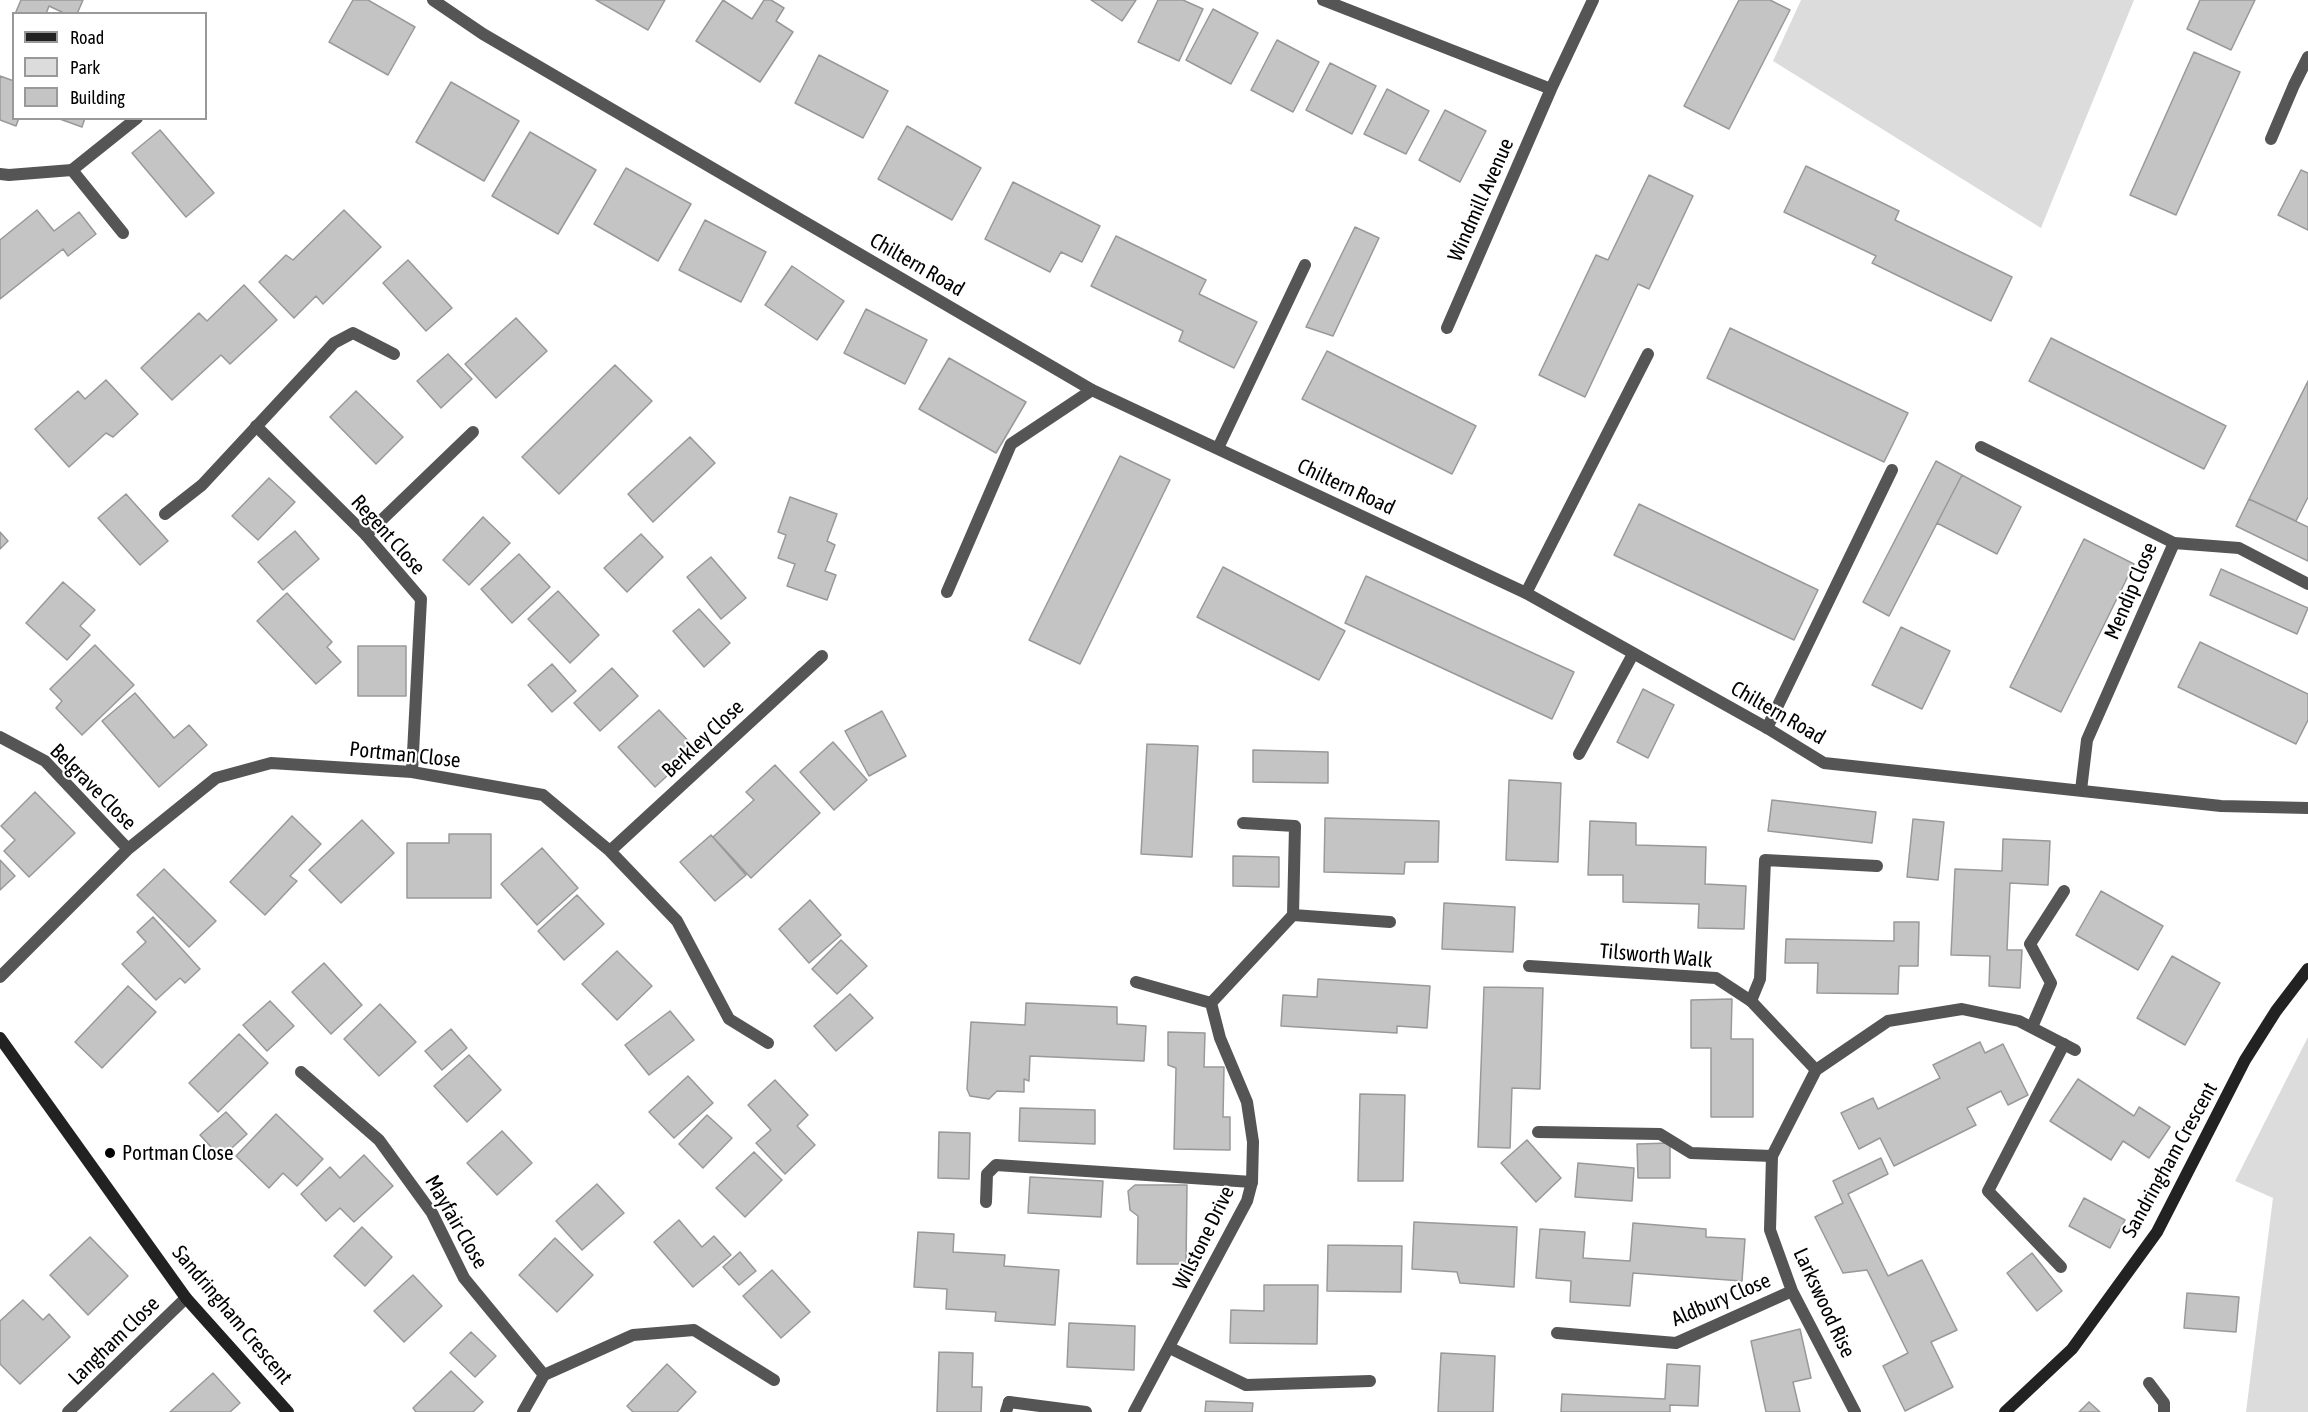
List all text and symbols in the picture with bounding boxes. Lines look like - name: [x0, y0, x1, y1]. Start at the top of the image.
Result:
- legend: [12, 12, 207, 120]
- text: Road: [70, 27, 104, 48]
- text: Park: [70, 57, 100, 78]
- text: Building: [70, 87, 125, 108]
- street label: Windmill Avenue: [1443, 134, 1519, 266]
- street label: Chiltern Road: [865, 228, 969, 302]
- street label: Chiltern Road: [1293, 453, 1399, 521]
- street label: Regent Close: [346, 490, 430, 580]
- street label: Mendip Close: [2099, 539, 2163, 643]
- street label: Chiltern Road: [1726, 676, 1830, 750]
- street label: Berkley Close: [657, 695, 749, 783]
- street label: Portman Close: [348, 737, 462, 773]
- street label: Belgrave Close: [45, 739, 141, 835]
- street label: Tilsworth Walk: [1599, 939, 1713, 973]
- street label: Sandringham Crescent: [2117, 1078, 2223, 1242]
- place label: Portman Close: [122, 1140, 234, 1166]
- marker: Portman Close: [103, 1146, 117, 1160]
- street label: Mayfair Close: [419, 1171, 493, 1273]
- street label: Wilstone Drive: [1168, 1182, 1240, 1294]
- street label: Sandringham Crescent: [167, 1241, 297, 1389]
- street label: Larkswood Rise: [1788, 1244, 1860, 1362]
- street label: Aldbury Close: [1668, 1268, 1774, 1332]
- street label: Langham Close: [63, 1291, 165, 1391]

